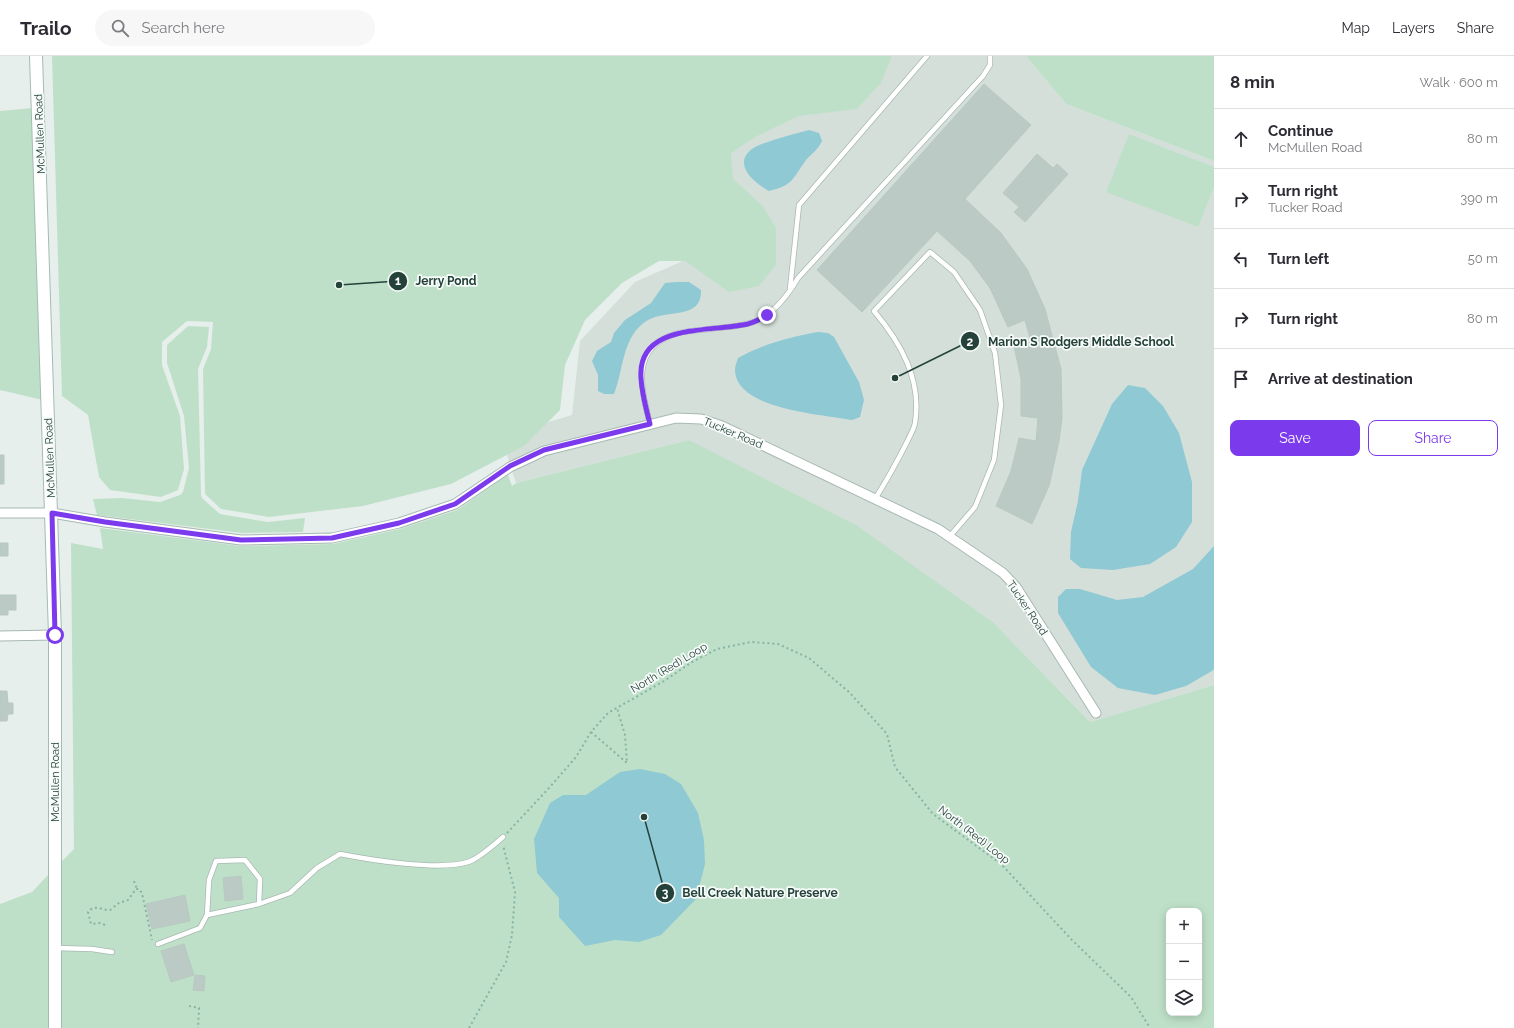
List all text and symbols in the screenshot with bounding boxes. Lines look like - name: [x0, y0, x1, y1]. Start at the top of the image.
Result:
- search box: [95, 10, 375, 46]
- text: Trailo: [20, 17, 71, 39]
- icon: search: [109, 17, 131, 39]
- text: Search here: [141, 19, 225, 37]
- text: Map: [1342, 20, 1370, 36]
- text: Layers: [1392, 20, 1435, 36]
- text: Share: [1457, 20, 1494, 36]
- text: 8 min: [1230, 72, 1275, 92]
- text: Walk · 600 m: [1419, 75, 1498, 90]
- street label: McMullen Road: [32, 94, 48, 174]
- text: Continue: [1268, 122, 1333, 140]
- icon: ahead: [1230, 128, 1252, 150]
- text: 80 m: [1467, 131, 1498, 146]
- text: McMullen Road: [1268, 140, 1362, 155]
- text: Turn right: [1268, 182, 1338, 200]
- icon: right: [1230, 188, 1252, 210]
- text: 390 m: [1460, 191, 1498, 206]
- text: Tucker Road: [1268, 200, 1343, 215]
- icon: left: [1230, 248, 1252, 270]
- text: Turn left: [1268, 250, 1329, 268]
- text: 50 m: [1468, 251, 1498, 266]
- callout: Jerry Pond: [388, 269, 485, 293]
- text: 1: [395, 274, 401, 288]
- text: Jerry Pond: [415, 274, 477, 288]
- route end: [758, 306, 776, 324]
- icon: right: [1230, 308, 1252, 330]
- text: Turn right: [1268, 310, 1338, 328]
- text: 80 m: [1467, 311, 1498, 326]
- callout: Marion S Rodgers Middle School: [960, 329, 1182, 353]
- text: 2: [967, 335, 974, 349]
- text: Marion S Rodgers Middle School: [988, 335, 1174, 349]
- icon: arrive: [1230, 368, 1252, 390]
- text: Arrive at destination: [1268, 370, 1413, 388]
- street label: Tucker Road: [701, 415, 765, 451]
- street label: McMullen Road: [42, 418, 58, 498]
- button: Save: [1230, 420, 1360, 456]
- button: Share: [1368, 420, 1498, 456]
- street label: Tucker Road: [1004, 578, 1050, 638]
- route start: [46, 626, 64, 644]
- street label: North (Red) Loop: [628, 640, 710, 696]
- street label: McMullen Road: [49, 742, 62, 822]
- street label: North (Red) Loop: [936, 803, 1012, 867]
- callout: Bell Creek Nature Preserve: [655, 881, 846, 905]
- text: 3: [662, 886, 669, 900]
- text: Bell Creek Nature Preserve: [682, 886, 838, 900]
- map controls: [1166, 908, 1202, 1016]
- button: +: [1166, 908, 1202, 944]
- button: −: [1166, 944, 1202, 980]
- button: layers: [1166, 980, 1202, 1016]

